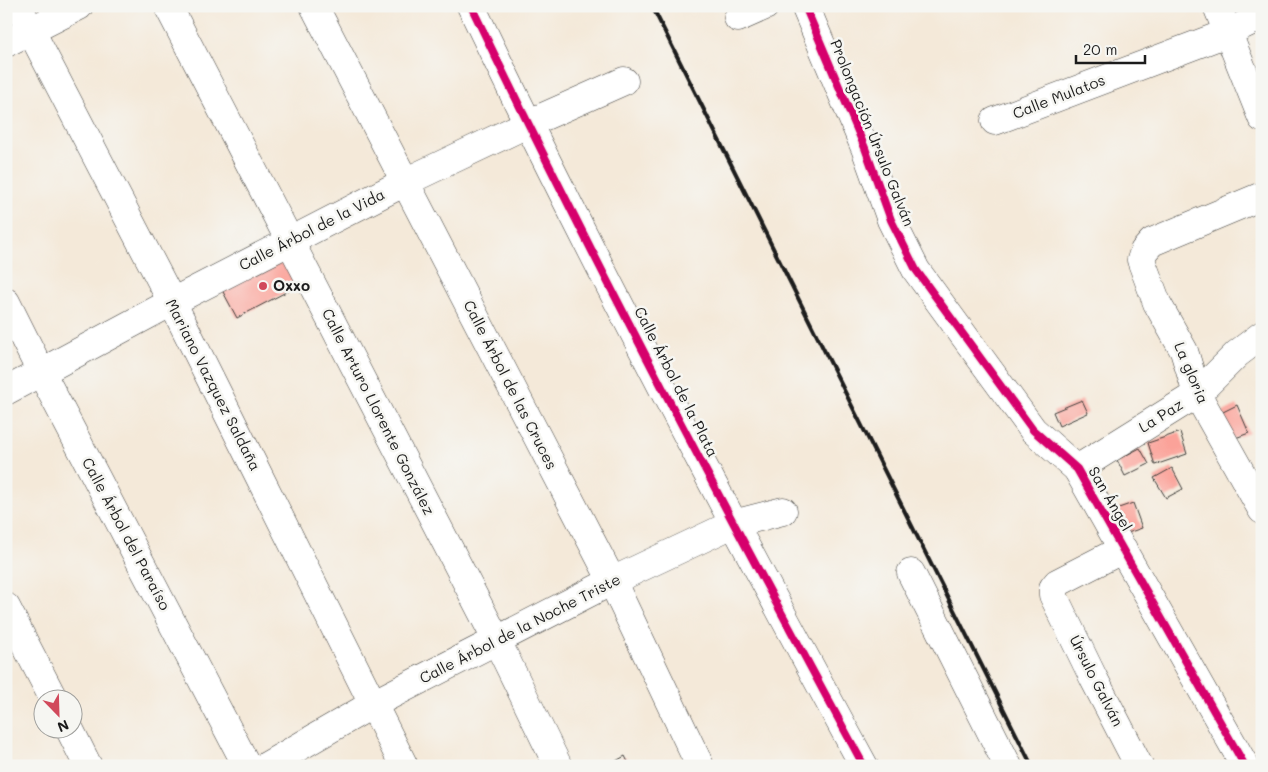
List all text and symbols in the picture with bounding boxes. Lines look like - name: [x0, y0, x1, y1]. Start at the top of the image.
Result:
- scale bar: [1076, 32, 1144, 64]
- street label: Prolongación Úrsulo Galván: [826, 36, 920, 229]
- text: 20 m: [1083, 39, 1117, 59]
- street label: Calle Mulatos: [1009, 69, 1108, 123]
- street label: Calle Árbol de la Vida: [235, 184, 388, 275]
- place label: Oxxo: [273, 275, 310, 295]
- marker: Oxxo: [257, 280, 269, 292]
- street label: Mariano Vazquez Saldaña: [162, 295, 266, 474]
- street label: Calle Árbol de las Cruces: [459, 297, 562, 472]
- street label: Calle Árbol de la Plata: [630, 303, 724, 460]
- street label: Calle Arturo Llorente González: [318, 305, 440, 518]
- street label: La gloria: [1170, 339, 1214, 406]
- street label: La Paz: [1134, 394, 1187, 437]
- street label: Calle Árbol del Paraíso: [78, 454, 176, 613]
- street label: San Ángel: [1084, 463, 1137, 534]
- street label: Calle Árbol de la Noche Triste: [416, 569, 623, 688]
- street label: Úrsulo Galván: [1065, 632, 1128, 730]
- north arrow: [32, 690, 82, 740]
- text: N: [55, 716, 72, 737]

